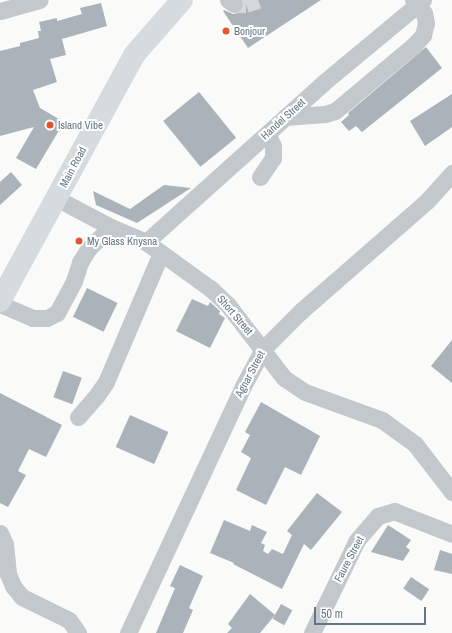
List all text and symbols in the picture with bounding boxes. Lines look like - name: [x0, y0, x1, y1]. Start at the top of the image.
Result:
- place label: Bonjour: [234, 24, 265, 38]
- marker: Bonjour: [221, 26, 231, 36]
- street label: Handel Street: [258, 96, 308, 142]
- place label: Island Vibe: [58, 118, 103, 132]
- marker: Island Vibe: [45, 120, 55, 130]
- street label: Main Road: [57, 144, 89, 190]
- place label: My Glass Knysna: [87, 234, 157, 248]
- marker: My Glass Knysna: [74, 236, 84, 246]
- street label: Short Street: [214, 293, 256, 337]
- street label: Agnar Street: [232, 349, 268, 399]
- street label: Faure Street: [332, 534, 366, 584]
- scale bar: [316, 599, 428, 625]
- text: 50 m: [321, 606, 343, 622]

